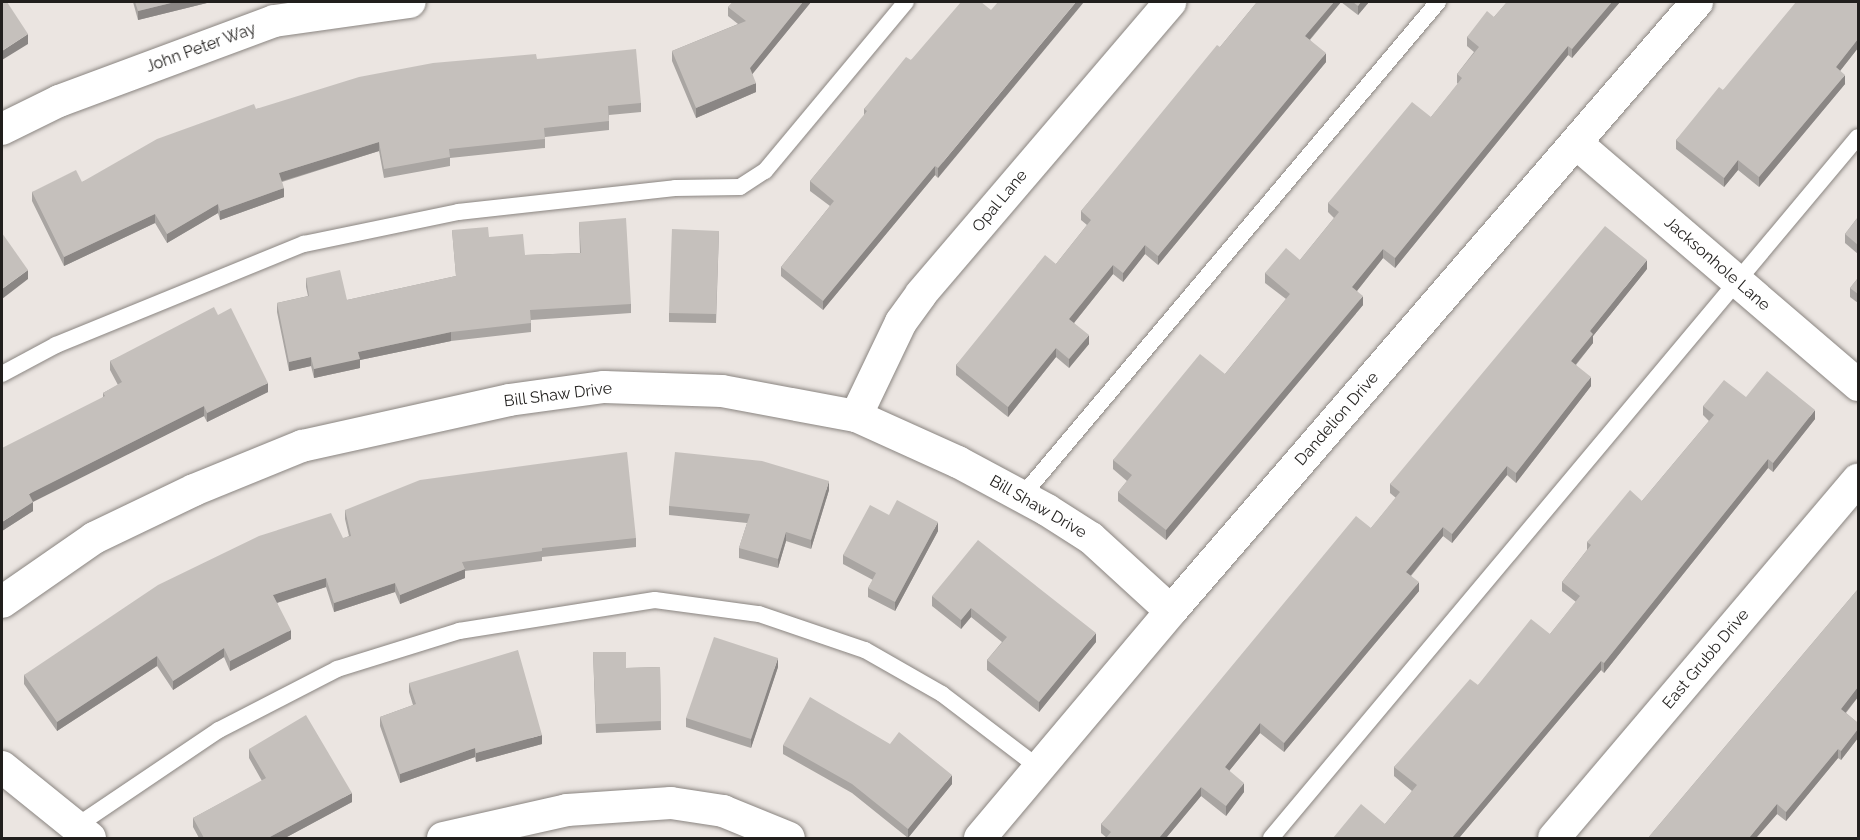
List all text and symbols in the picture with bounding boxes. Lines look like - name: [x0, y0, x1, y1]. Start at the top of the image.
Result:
- street label: John Peter Way: [143, 19, 259, 77]
- street label: Opal Lane: [968, 166, 1032, 236]
- street label: Jacksonhole Lane: [1660, 213, 1774, 315]
- street label: Dandelion Drive: [1291, 368, 1383, 470]
- street label: Bill Shaw Drive: [502, 379, 614, 411]
- street label: Bill Shaw Drive: [986, 471, 1090, 543]
- street label: East Grubb Drive: [1659, 605, 1753, 713]

